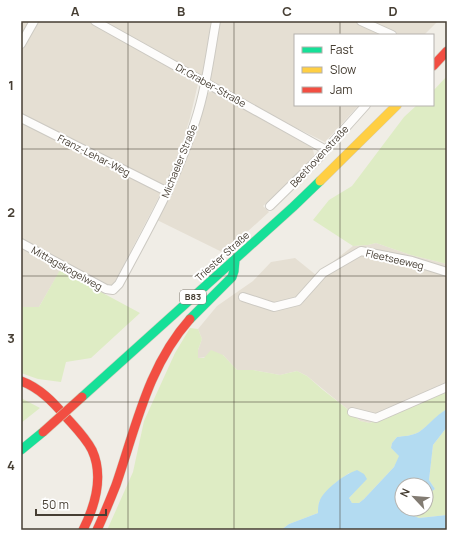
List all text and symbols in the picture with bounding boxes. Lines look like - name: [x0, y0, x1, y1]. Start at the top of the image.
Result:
- text: A: [71, 2, 80, 20]
- text: B: [177, 2, 185, 20]
- text: C: [282, 2, 292, 20]
- text: D: [388, 2, 398, 20]
- legend: [294, 34, 434, 106]
- text: Fast: [330, 41, 354, 58]
- street label: Dr.Graber-Straße: [173, 60, 249, 110]
- text: Slow: [330, 61, 356, 78]
- text: 1: [8, 76, 14, 94]
- text: Jam: [330, 81, 352, 98]
- street label: Michaeler Straße: [158, 122, 200, 200]
- street label: Beethovenstraße: [287, 122, 352, 190]
- street label: Franz-Lehar-Weg: [55, 131, 133, 179]
- text: 2: [7, 203, 15, 221]
- street label: Triester Straße: [192, 228, 252, 284]
- street label: Mittagskogelweg: [29, 243, 105, 293]
- street label: Fleetseeweg: [365, 246, 425, 272]
- road number: B83: [180, 290, 206, 304]
- text: 3: [7, 329, 15, 347]
- text: 4: [7, 456, 15, 474]
- north arrow: [394, 477, 434, 517]
- text: N: [396, 485, 413, 499]
- scale bar: [36, 491, 106, 517]
- text: 50 m: [42, 496, 69, 513]

